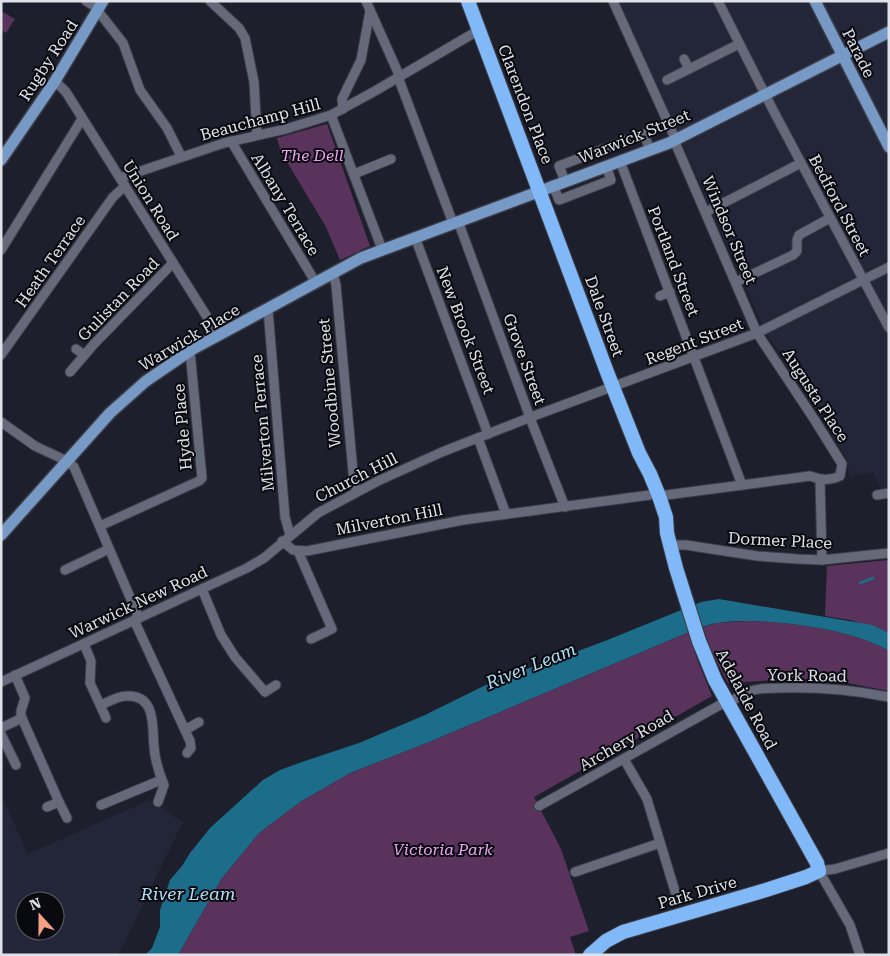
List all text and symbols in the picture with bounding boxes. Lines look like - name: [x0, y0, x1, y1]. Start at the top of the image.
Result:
- street label: Rugby Road: [15, 16, 82, 104]
- street label: Parade: [838, 26, 879, 81]
- street label: Clarendon Place: [494, 42, 557, 167]
- street label: Beauchamp Hill: [198, 94, 322, 145]
- street label: Warwick Street: [576, 105, 693, 167]
- park label: The Dell: [281, 146, 344, 165]
- street label: Albany Terrace: [247, 149, 324, 259]
- street label: Bedford Street: [805, 151, 874, 259]
- street label: Union Road: [118, 156, 183, 244]
- street label: Windsor Street: [698, 173, 761, 287]
- street label: Portland Street: [644, 203, 703, 319]
- street label: Heath Terrace: [12, 211, 89, 311]
- street label: Gulistan Road: [74, 254, 163, 345]
- street label: New Brook Street: [432, 264, 499, 397]
- street label: Dale Street: [581, 273, 628, 359]
- street label: Warwick Place: [136, 300, 243, 375]
- street label: Grove Street: [499, 311, 550, 408]
- street label: Regent Street: [643, 314, 746, 369]
- street label: Woodbine Street: [314, 317, 345, 449]
- street label: Augusta Place: [778, 345, 853, 446]
- street label: Milverton Terrace: [247, 353, 278, 492]
- street label: Hyde Place: [169, 383, 196, 471]
- street label: Church Hill: [312, 449, 401, 506]
- street label: Milverton Hill: [334, 500, 444, 539]
- street label: Dormer Place: [727, 528, 833, 553]
- street label: Warwick New Road: [66, 562, 210, 643]
- water label: River Leam: [482, 638, 579, 693]
- street label: Adelaide Road: [712, 646, 781, 753]
- street label: York Road: [767, 665, 847, 686]
- street label: Archery Road: [576, 706, 677, 775]
- park label: Victoria Park: [393, 840, 493, 859]
- street label: Park Drive: [656, 872, 739, 913]
- water label: River Leam: [139, 883, 236, 904]
- north arrow: [15, 891, 65, 941]
- text: N: [27, 894, 43, 913]

